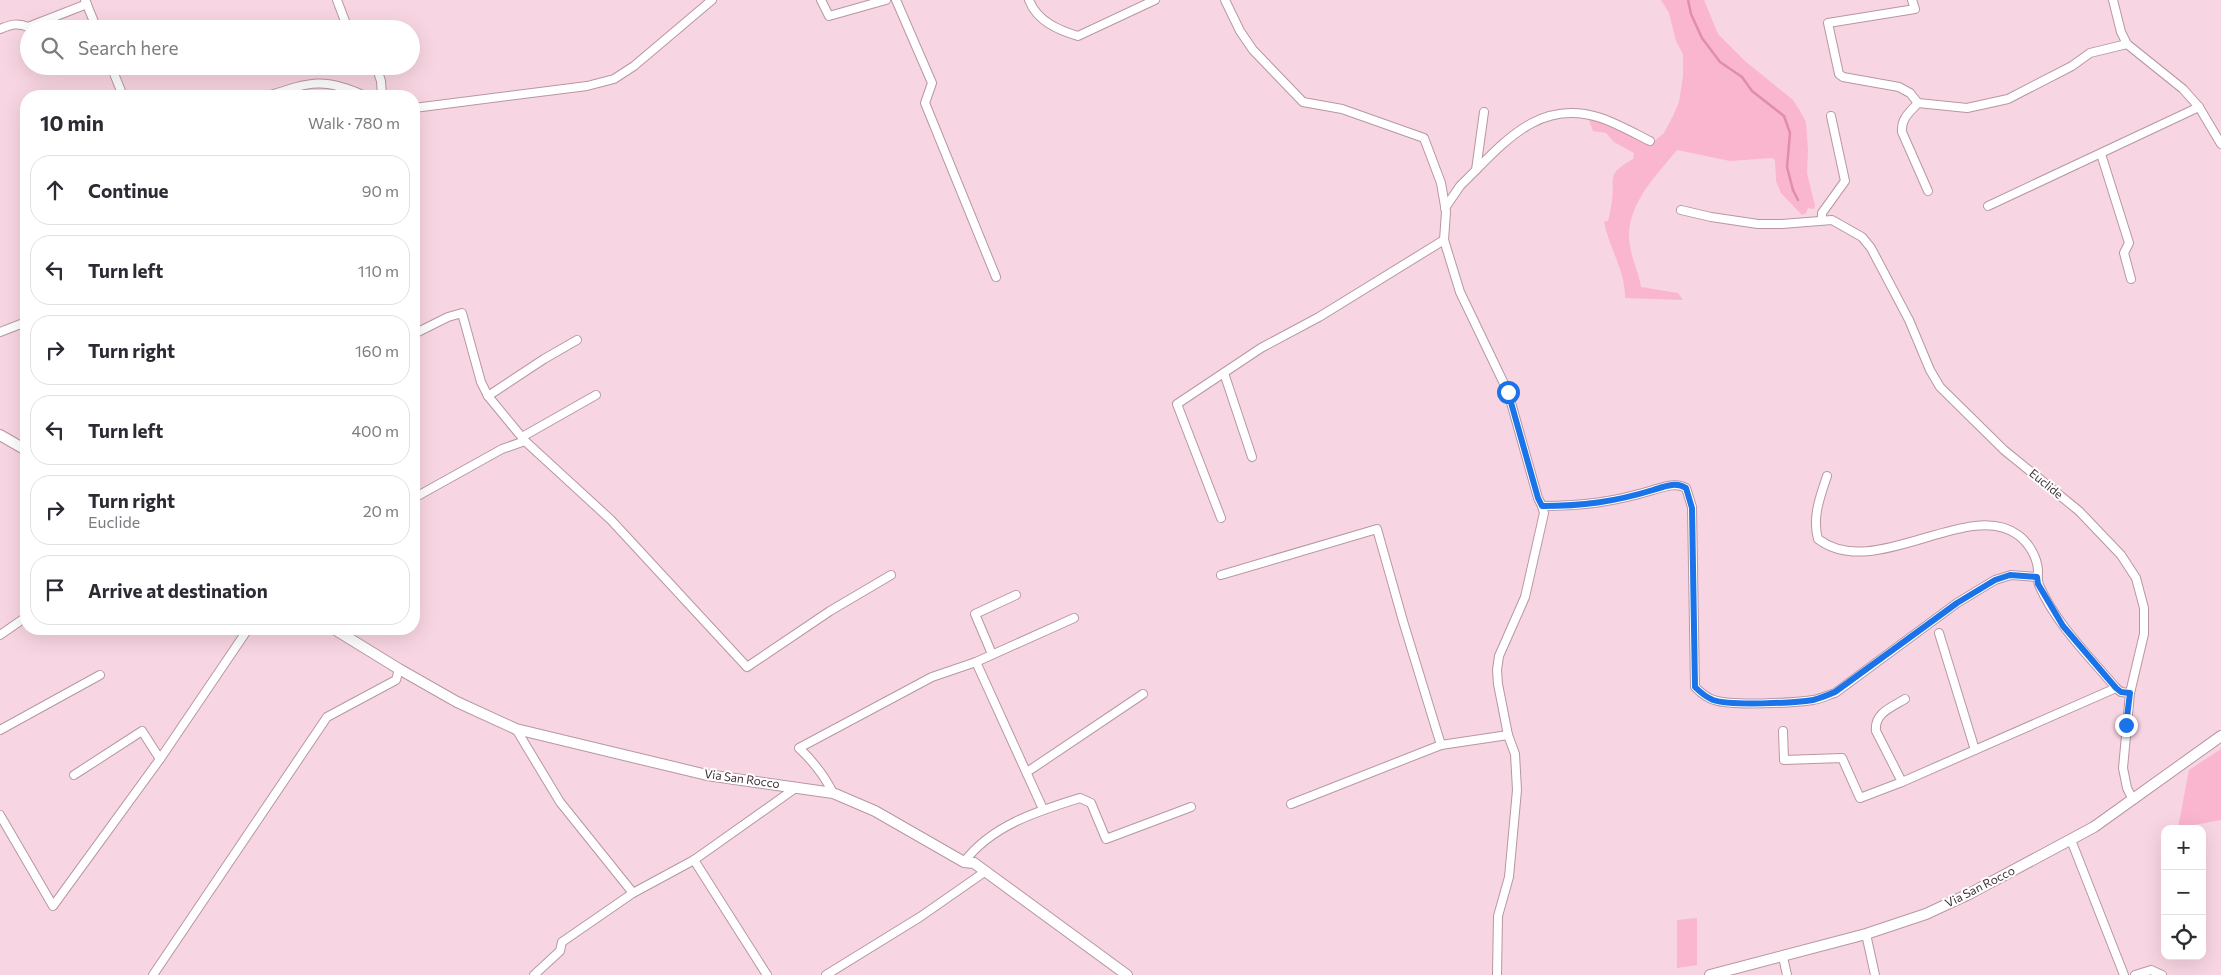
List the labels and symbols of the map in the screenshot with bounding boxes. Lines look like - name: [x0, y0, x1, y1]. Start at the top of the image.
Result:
- route start: [1497, 381, 1520, 404]
- street label: Euclide: [2027, 465, 2066, 501]
- route end: [2115, 714, 2138, 737]
- street label: Via San Rocco: [703, 766, 781, 790]
- street label: Via San Rocco: [1942, 863, 2017, 910]

